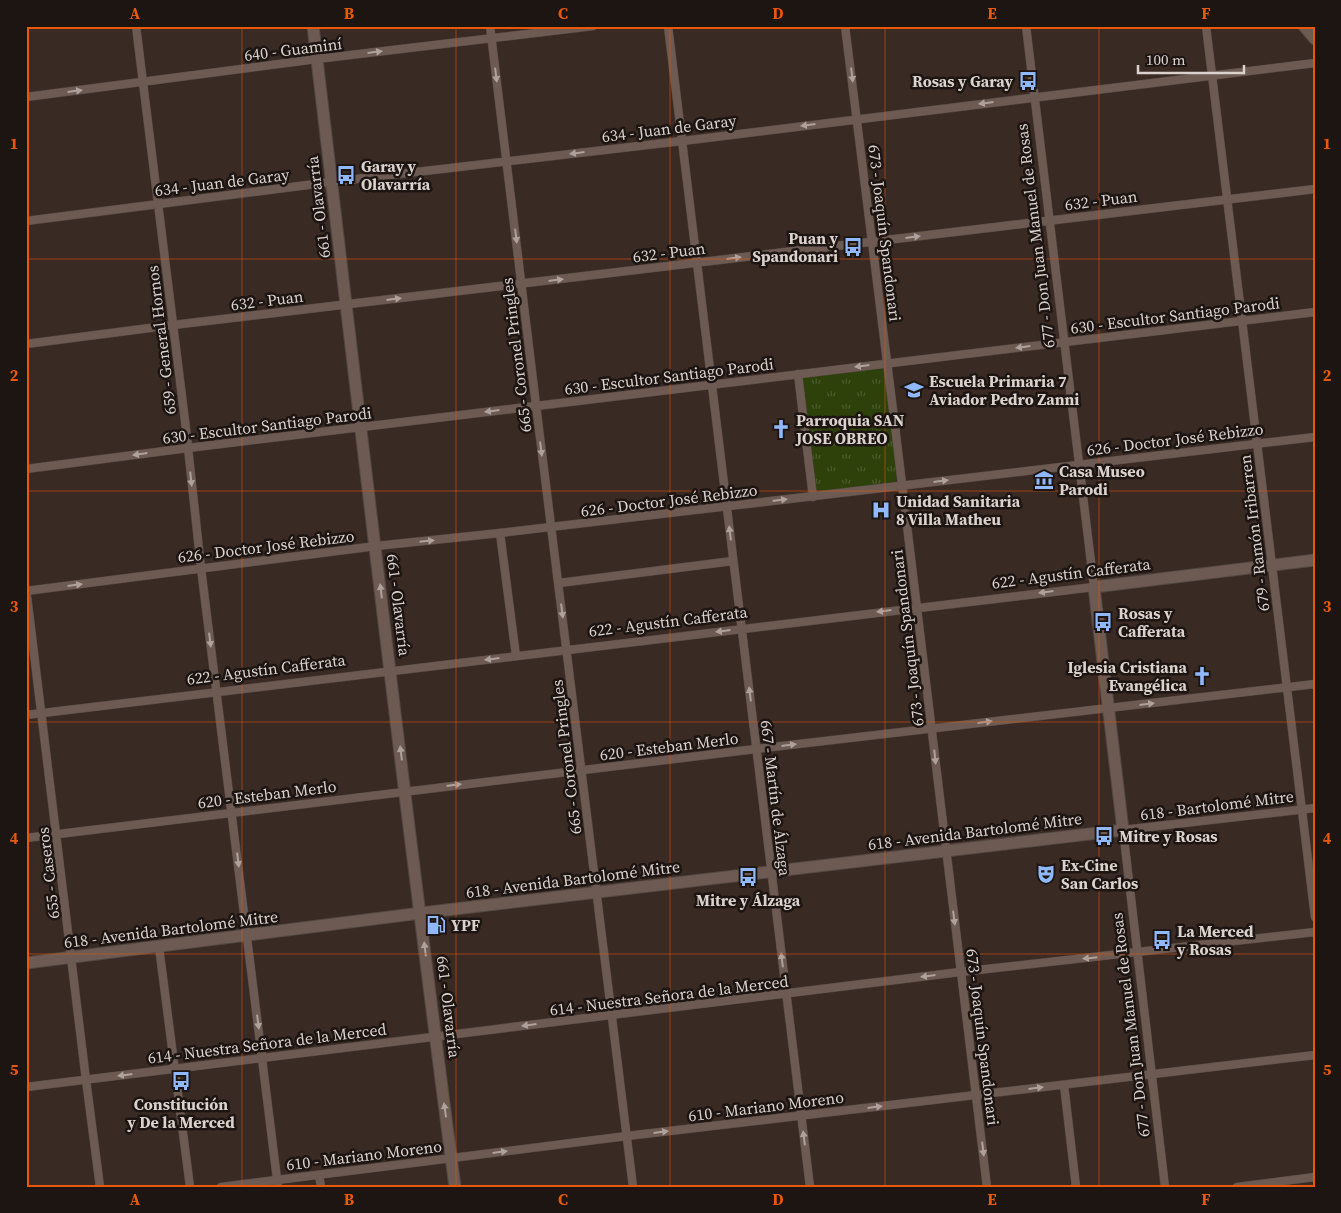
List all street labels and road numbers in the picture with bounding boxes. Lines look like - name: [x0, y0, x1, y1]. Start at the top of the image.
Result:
- street label: 640 - Guaminí: [243, 32, 343, 66]
- street label: 634 - Juan de Garay: [600, 109, 738, 147]
- street label: 677 - Don Juan Manuel de Rosas: [1010, 123, 1060, 349]
- street label: 673 - Joaquín Spandonari: [863, 143, 907, 323]
- street label: 661 - Olavarría: [301, 154, 335, 259]
- street label: 634 - Juan de Garay: [153, 163, 291, 201]
- street label: 632 - Puan: [1063, 185, 1139, 215]
- street label: 632 - Puan: [631, 237, 707, 267]
- street label: 659 - General Hornos: [141, 264, 181, 416]
- street label: 665 - Coronel Pringles: [496, 276, 536, 433]
- street label: 632 - Puan: [229, 285, 305, 315]
- street label: 630 - Escultor Santiago Parodi: [1069, 291, 1281, 339]
- street label: 630 - Escultor Santiago Parodi: [563, 352, 775, 400]
- street label: 630 - Escultor Santiago Parodi: [161, 401, 373, 449]
- street label: 626 - Doctor José Rebizzo: [1085, 417, 1265, 461]
- street label: 679 - Ramón Iribarren: [1233, 453, 1275, 613]
- street label: 626 - Doctor José Rebizzo: [579, 478, 759, 522]
- street label: 626 - Doctor José Rebizzo: [176, 524, 356, 568]
- street label: 673 - Joaquín Spandonari: [885, 548, 929, 728]
- street label: 622 - Agustín Cafferata: [990, 552, 1152, 594]
- street label: 661 - Olavarría: [382, 553, 416, 658]
- street label: 622 - Agustín Cafferata: [587, 600, 749, 642]
- street label: 622 - Agustín Cafferata: [185, 648, 347, 690]
- street label: 665 - Coronel Pringles: [546, 678, 586, 835]
- street label: 667 - Martín de Álzaga: [756, 719, 797, 878]
- street label: 620 - Esteban Merlo: [598, 727, 740, 765]
- street label: 620 - Esteban Merlo: [196, 775, 338, 813]
- street label: 618 - Bartolomé Mitre: [1139, 785, 1295, 825]
- street label: 618 - Avenida Bartolomé Mitre: [867, 807, 1083, 855]
- street label: 655 - Caseros: [31, 826, 65, 920]
- street label: 618 - Avenida Bartolomé Mitre: [465, 855, 681, 903]
- street label: 618 - Avenida Bartolomé Mitre: [63, 905, 279, 953]
- street label: 677 - Don Juan Manuel de Rosas: [1105, 912, 1155, 1138]
- street label: 673 - Joaquín Spandonari: [961, 947, 1005, 1127]
- street label: 661 - Olavarría: [432, 955, 466, 1060]
- street label: 614 - Nuestra Señora de la Merced: [548, 969, 790, 1021]
- street label: 614 - Nuestra Señora de la Merced: [146, 1017, 388, 1069]
- street label: 610 - Mariano Moreno: [687, 1086, 845, 1126]
- street label: 610 - Mariano Moreno: [285, 1135, 443, 1175]

